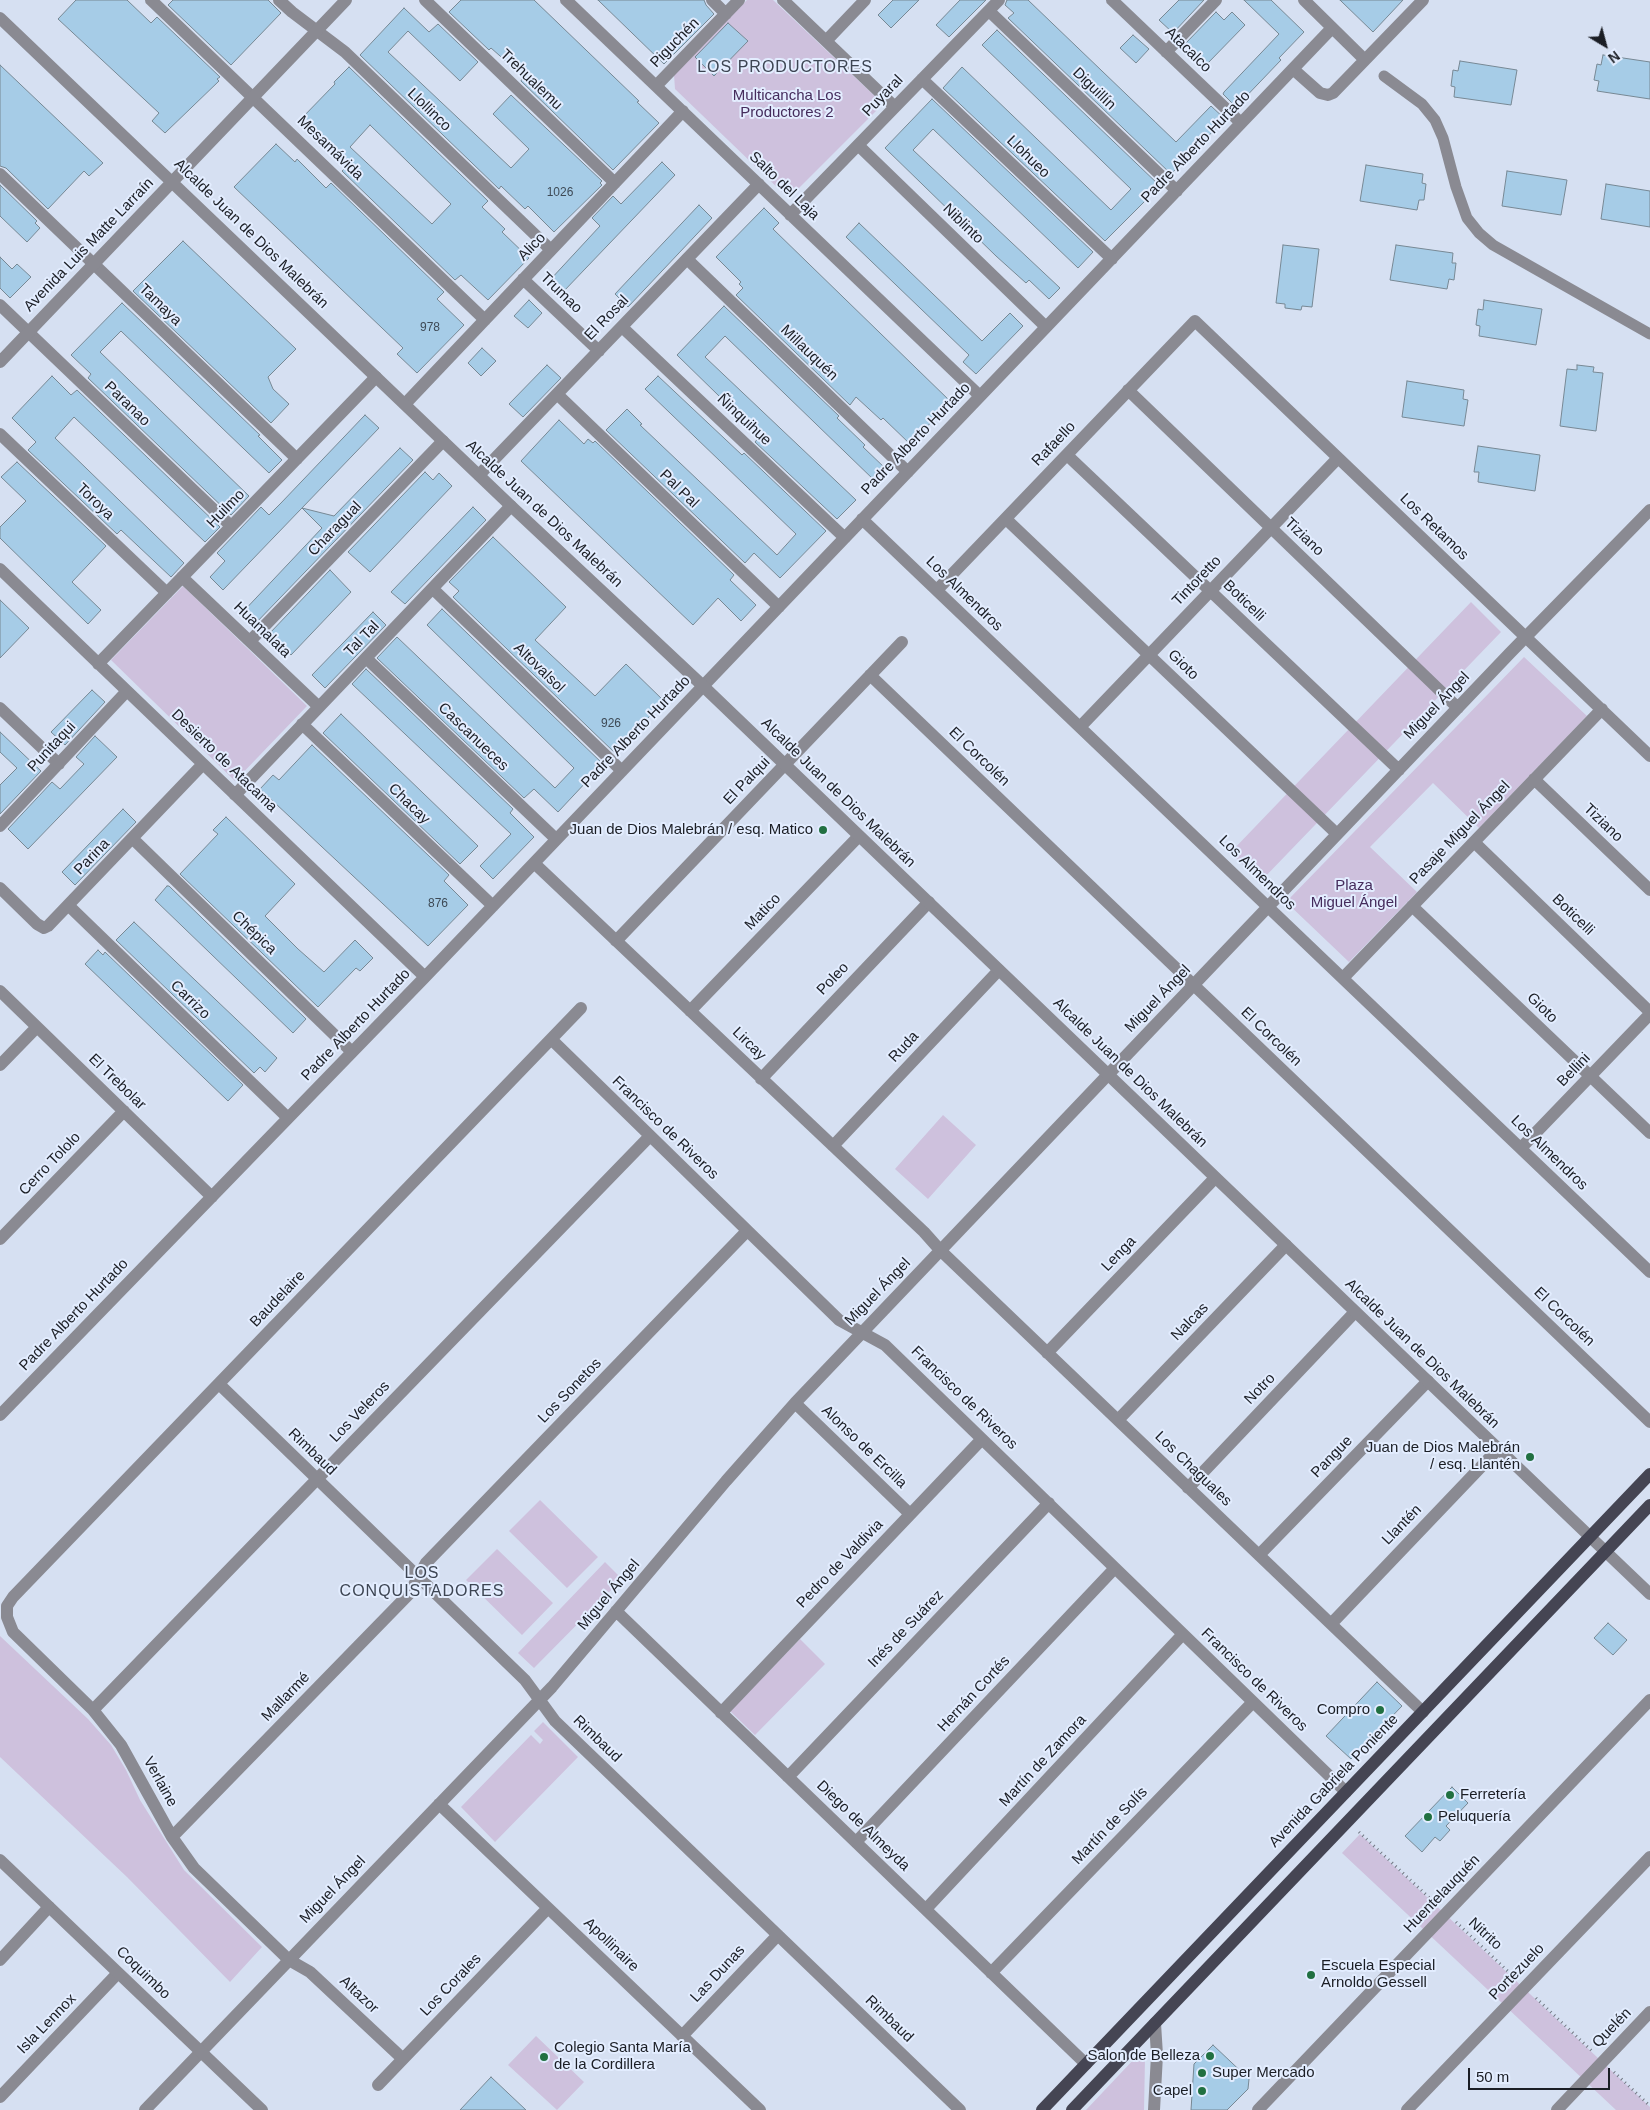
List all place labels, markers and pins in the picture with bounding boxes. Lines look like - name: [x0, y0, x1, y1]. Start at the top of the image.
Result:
- place label: Juan de Dios Malebrán / esq. Matico: [570, 821, 813, 839]
- marker: Juan de Dios Malebrán / esq. Matico: [817, 824, 829, 836]
- place label: Juan de Dios Malebrán / esq. Llantén: [1366, 1439, 1520, 1474]
- marker: Juan de Dios Malebrán / esq. Llantén: [1524, 1451, 1536, 1463]
- place label: Compro: [1317, 1701, 1370, 1719]
- marker: Compro: [1374, 1704, 1386, 1716]
- place label: Ferretería: [1460, 1786, 1526, 1804]
- marker: Ferretería: [1444, 1789, 1456, 1801]
- place label: Peluquería: [1438, 1808, 1511, 1826]
- marker: Peluquería: [1422, 1811, 1434, 1823]
- place label: Escuela Especial Arnoldo Gessell: [1321, 1957, 1435, 1992]
- marker: Escuela Especial Arnoldo Gessell: [1305, 1969, 1317, 1981]
- place label: Colegio Santa María de la Cordillera: [554, 2039, 691, 2074]
- place label: Salon de Belleza: [1087, 2047, 1200, 2065]
- marker: Salon de Belleza: [1204, 2050, 1216, 2062]
- marker: Colegio Santa María de la Cordillera: [538, 2051, 550, 2063]
- place label: Super Mercado: [1212, 2064, 1315, 2082]
- marker: Super Mercado: [1196, 2067, 1208, 2079]
- place label: Capel: [1153, 2082, 1192, 2100]
- marker: Capel: [1196, 2085, 1208, 2097]

